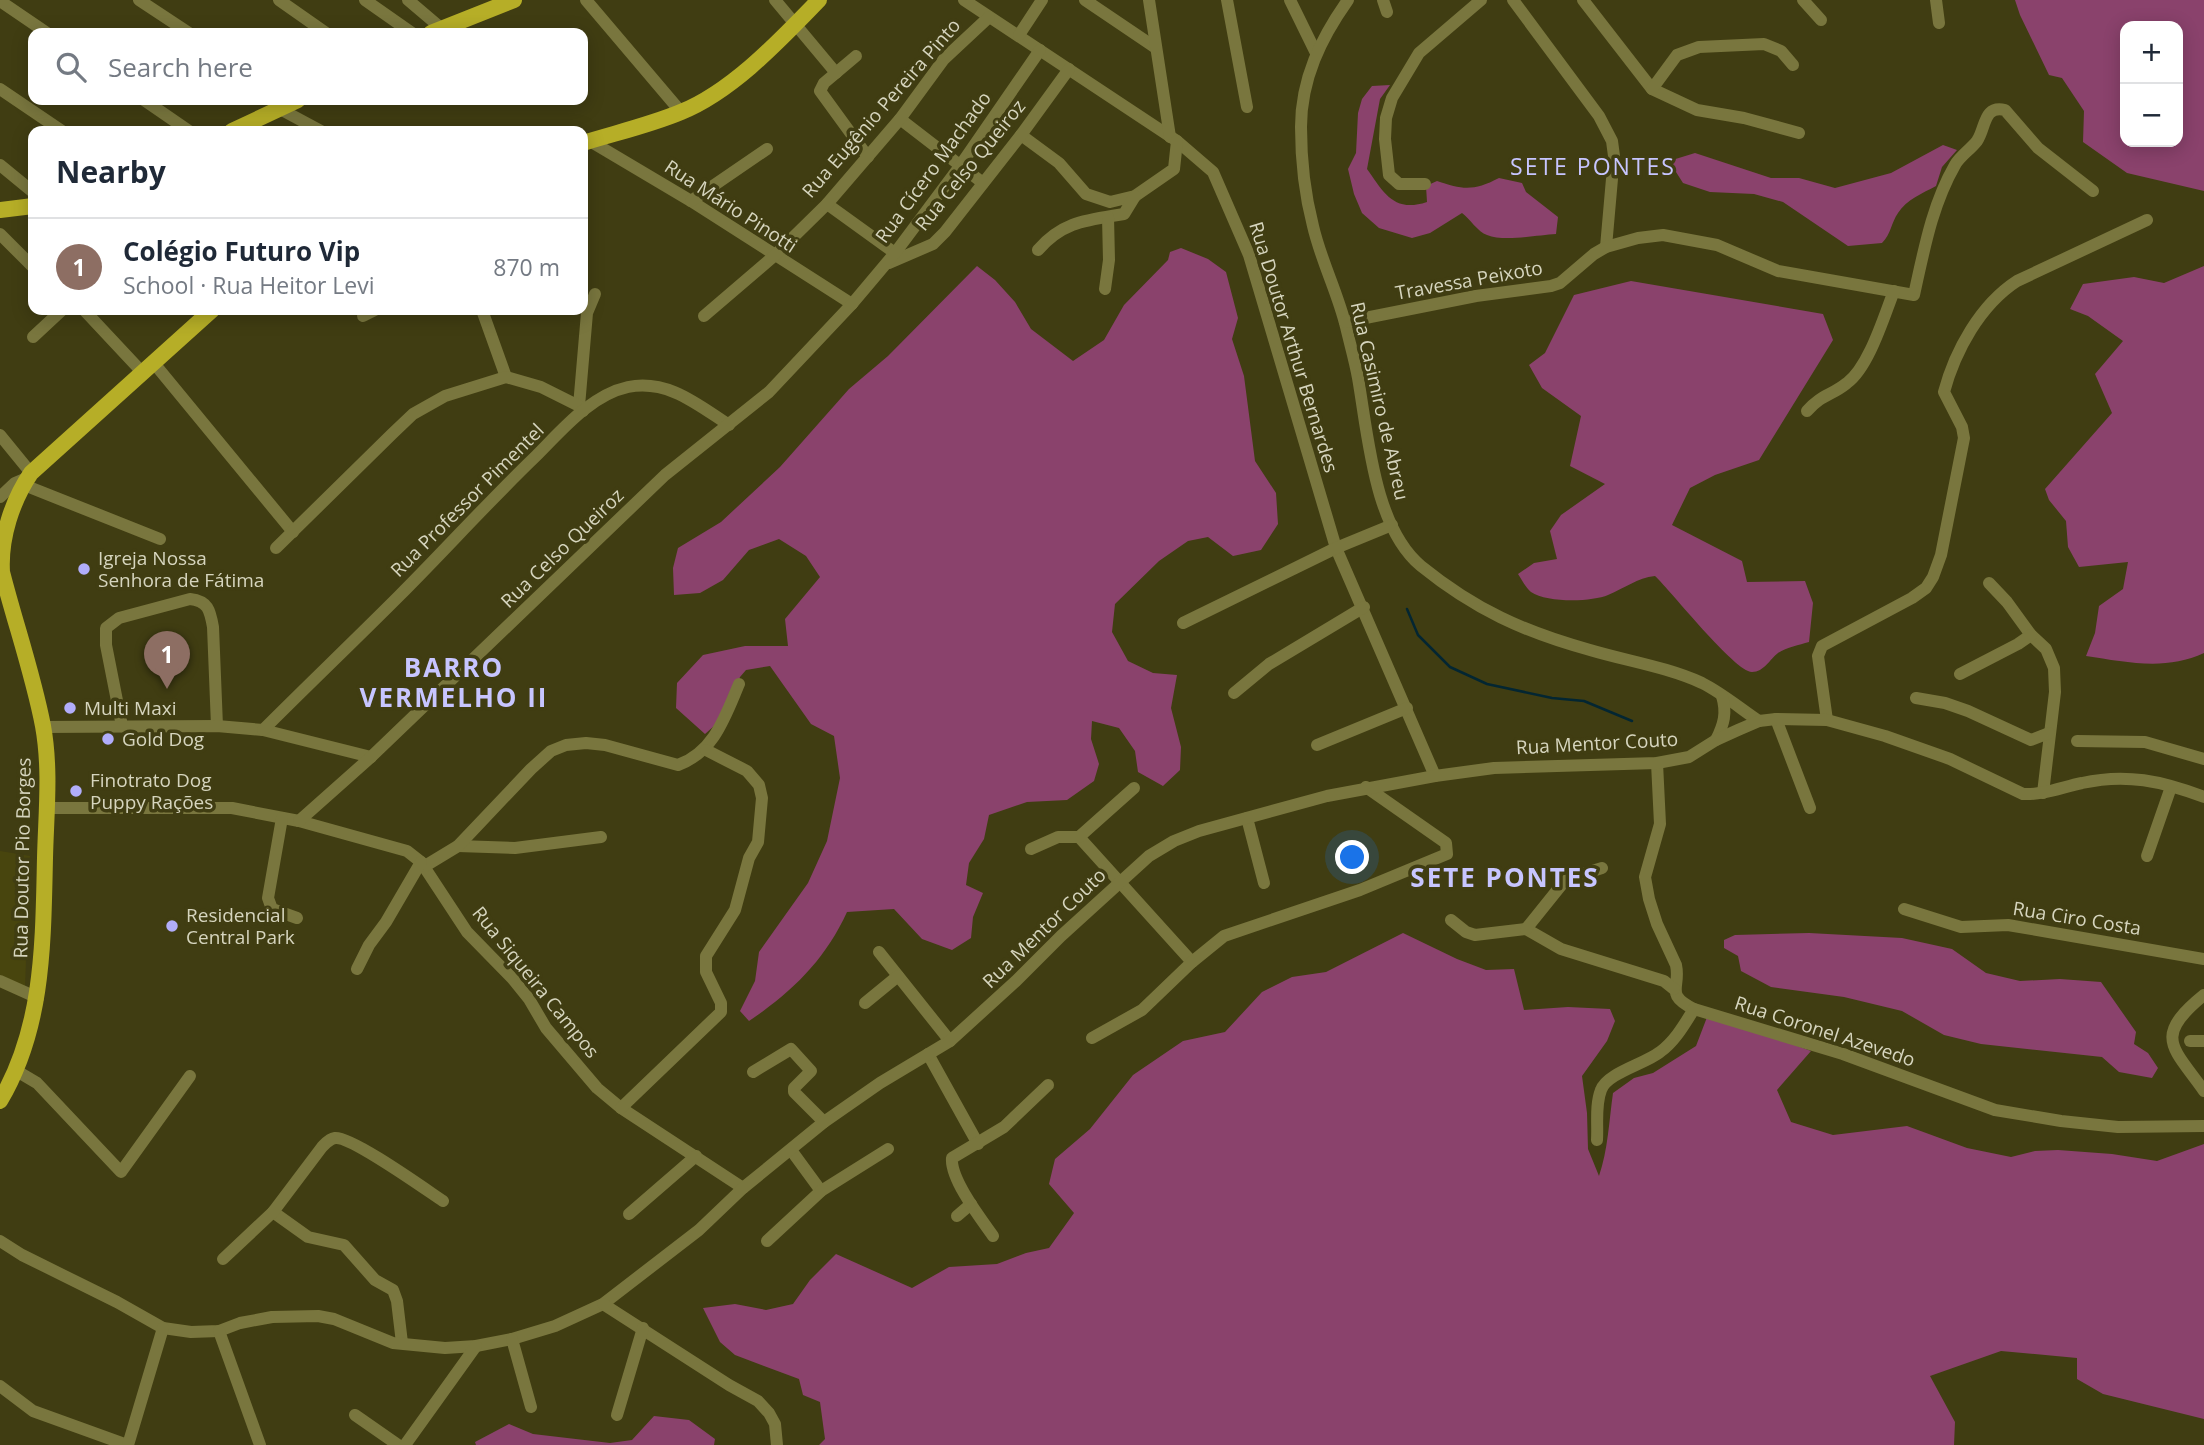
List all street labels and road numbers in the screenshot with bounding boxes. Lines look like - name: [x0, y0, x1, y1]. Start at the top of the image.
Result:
- street label: Rua Eugênio Pereira Pinto: [796, 13, 966, 203]
- street label: Rua Cícero Machado: [869, 86, 997, 248]
- street label: Rua Celso Queiroz: [909, 94, 1031, 236]
- street label: Rua Mário Pinotti: [660, 153, 802, 259]
- street label: Rua Doutor Arthur Bernardes: [1243, 218, 1345, 476]
- street label: Travessa Peixoto: [1393, 254, 1545, 306]
- street label: Rua Casimiro de Abreu: [1345, 299, 1415, 503]
- street label: Rua Professor Pimentel: [385, 418, 549, 582]
- street label: Rua Celso Queiroz: [495, 482, 629, 614]
- street label: Rua Mentor Couto: [1515, 726, 1679, 760]
- street label: Rua Doutor Pio Borges: [7, 757, 37, 959]
- street label: Rua Mentor Couto: [977, 862, 1111, 994]
- street label: Rua Ciro Costa: [2011, 895, 2143, 941]
- street label: Rua Siqueira Campos: [467, 901, 605, 1063]
- street label: Rua Coronel Azevedo: [1731, 990, 1919, 1072]

